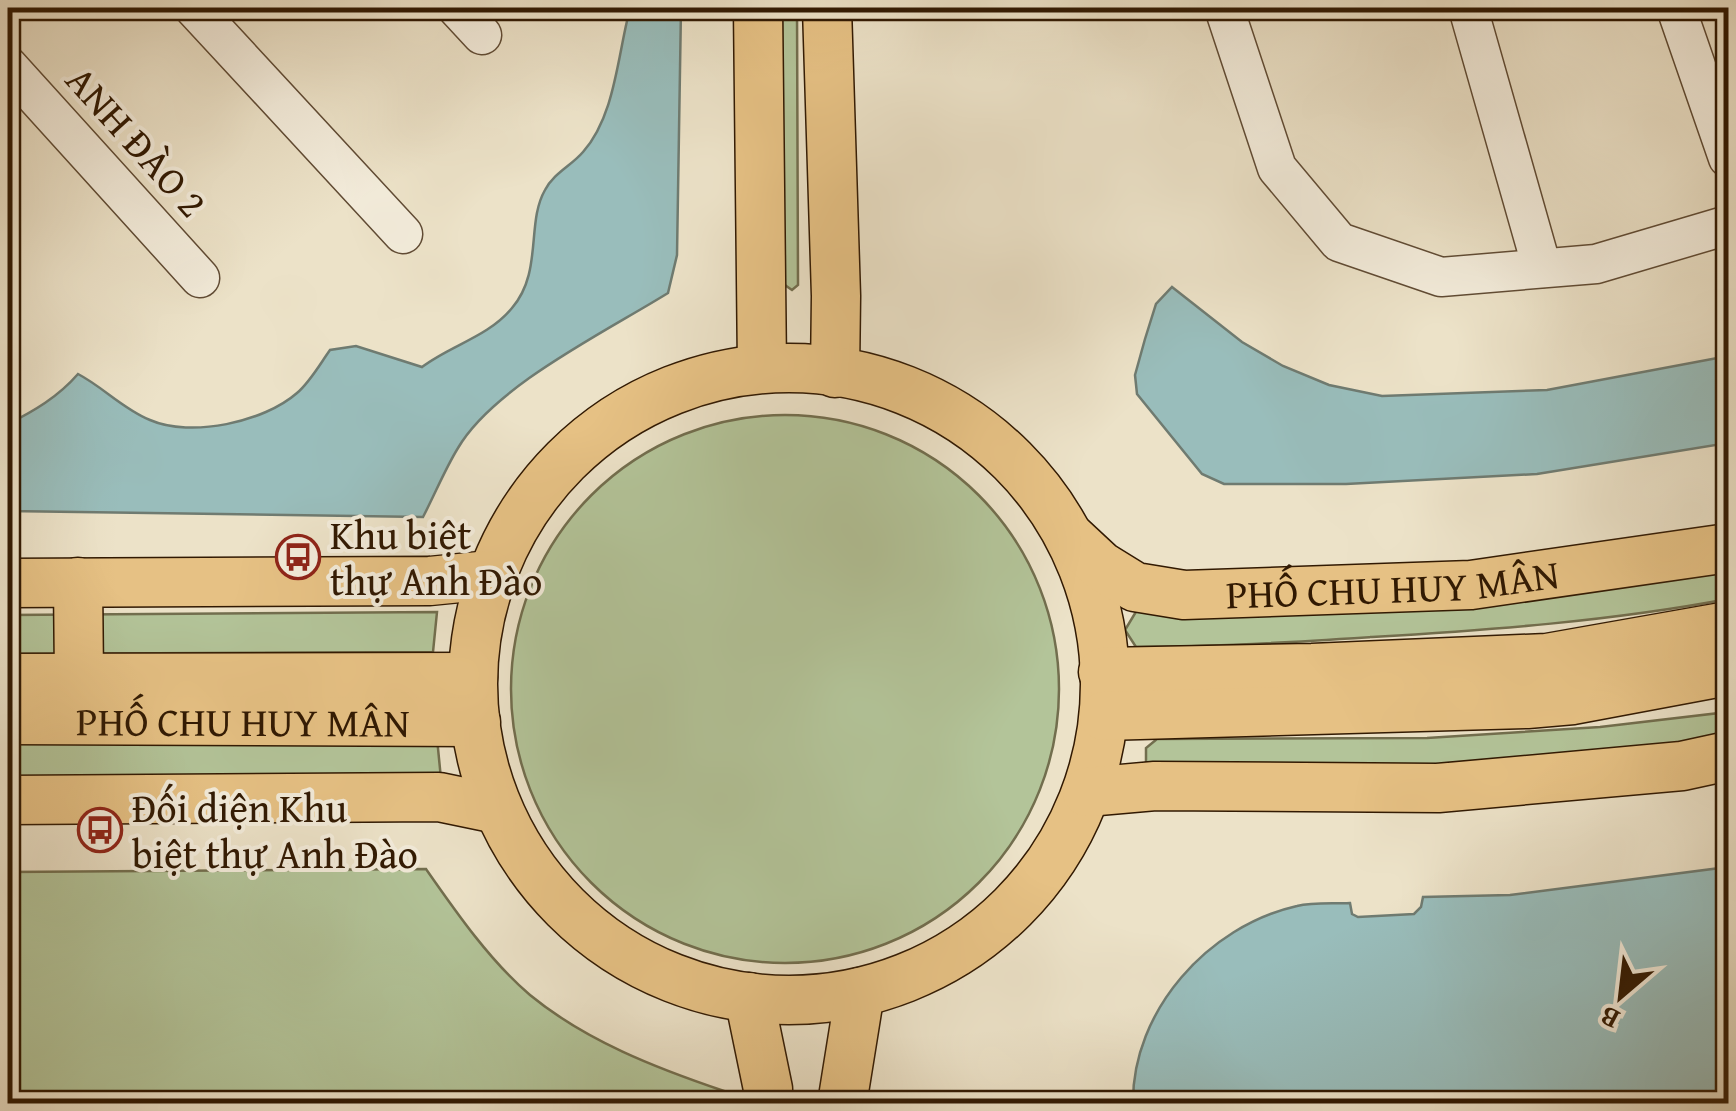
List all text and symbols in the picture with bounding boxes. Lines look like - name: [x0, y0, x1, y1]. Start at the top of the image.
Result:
- street label: ANH ĐÀO 2: [53, 52, 221, 230]
- place label: Khu biệt thự Anh Đào: [330, 505, 542, 610]
- bus stop icon: Khu biệt thự Anh Đào: [275, 534, 321, 580]
- street label: PHỐ CHU HUY MÂN: [1225, 543, 1563, 623]
- street label: PHỐ CHU HUY MÂN: [76, 691, 410, 751]
- place label: Đối diện Khu biệt thự Anh Đào: [132, 778, 418, 883]
- bus stop icon: Đối diện Khu biệt thự Anh Đào: [77, 807, 123, 853]
- north arrow: [1571, 946, 1671, 1046]
- text: B: [1592, 996, 1626, 1041]

